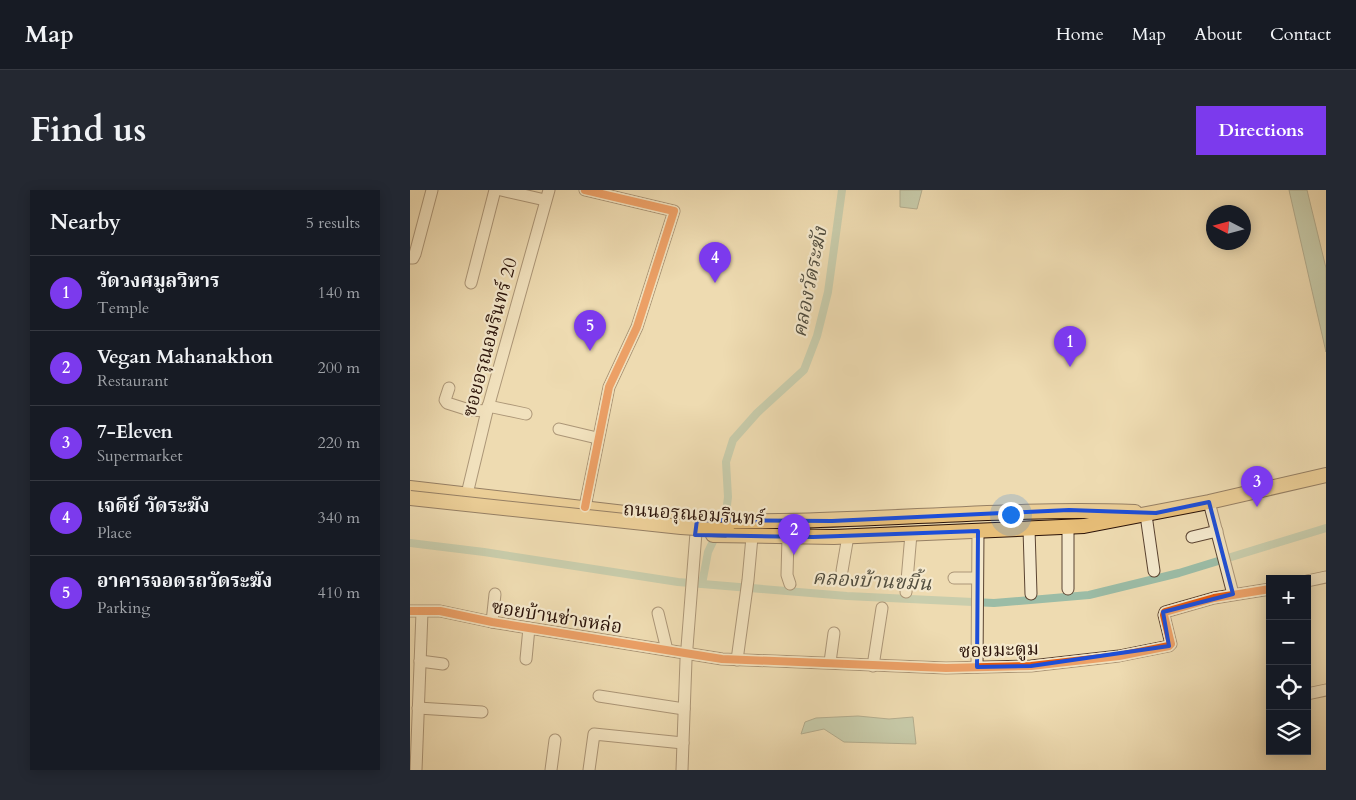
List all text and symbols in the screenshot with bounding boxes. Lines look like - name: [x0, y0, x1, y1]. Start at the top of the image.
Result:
- text: Map: [25, 18, 74, 51]
- text: Home: [1056, 22, 1104, 47]
- text: Map: [1132, 22, 1166, 47]
- text: About: [1194, 22, 1242, 47]
- text: Contact: [1270, 22, 1331, 47]
- text: Find us: [30, 106, 146, 154]
- button: Directions: [1196, 106, 1326, 155]
- north arrow: [1206, 205, 1251, 250]
- text: Nearby: [50, 208, 121, 237]
- text: 5 results: [306, 212, 360, 234]
- water label: คลองวัดระฆัง: [786, 224, 834, 340]
- pin: 4: [699, 242, 731, 283]
- street label: ซอยอรุณอมรินทร์ 20: [456, 255, 524, 420]
- text: วัดวงศมูลวิหาร: [97, 268, 219, 294]
- text: 1: [62, 282, 70, 304]
- text: 140 m: [318, 282, 360, 304]
- text: Temple: [97, 297, 149, 319]
- pin: 5: [574, 310, 606, 351]
- pin: 1: [1054, 326, 1086, 367]
- text: Vegan Mahanakhon: [97, 344, 273, 370]
- text: 2: [62, 357, 70, 379]
- text: 200 m: [318, 357, 360, 379]
- text: Restaurant: [97, 370, 168, 392]
- text: 7-Eleven: [97, 419, 173, 445]
- text: 3: [62, 432, 70, 454]
- text: 220 m: [318, 432, 360, 454]
- text: Supermarket: [97, 445, 183, 467]
- pin: 3: [1241, 466, 1273, 507]
- text: เจดีย์ วัดระฆัง: [97, 493, 210, 519]
- street label: ถนนอรุณอมรินทร์: [622, 496, 767, 532]
- your location: [998, 502, 1024, 528]
- text: 4: [62, 507, 70, 529]
- text: 340 m: [318, 507, 360, 529]
- pin: 2: [778, 514, 810, 555]
- text: Place: [97, 522, 132, 544]
- water label: คลองบ้านขมิ้น: [812, 562, 933, 597]
- text: อาคารจอดรถวัดระฆัง: [97, 568, 272, 594]
- map controls: [1266, 575, 1311, 755]
- button: +: [1266, 575, 1311, 620]
- text: 5: [62, 582, 70, 604]
- text: 410 m: [318, 582, 360, 604]
- street label: ซอยบ้านช่างหล่อ: [490, 594, 624, 640]
- text: Parking: [97, 597, 150, 619]
- button: −: [1266, 620, 1311, 665]
- street label: ซอยมะตูม: [959, 636, 1039, 664]
- button: locate: [1266, 665, 1311, 710]
- button: layers: [1266, 710, 1311, 755]

